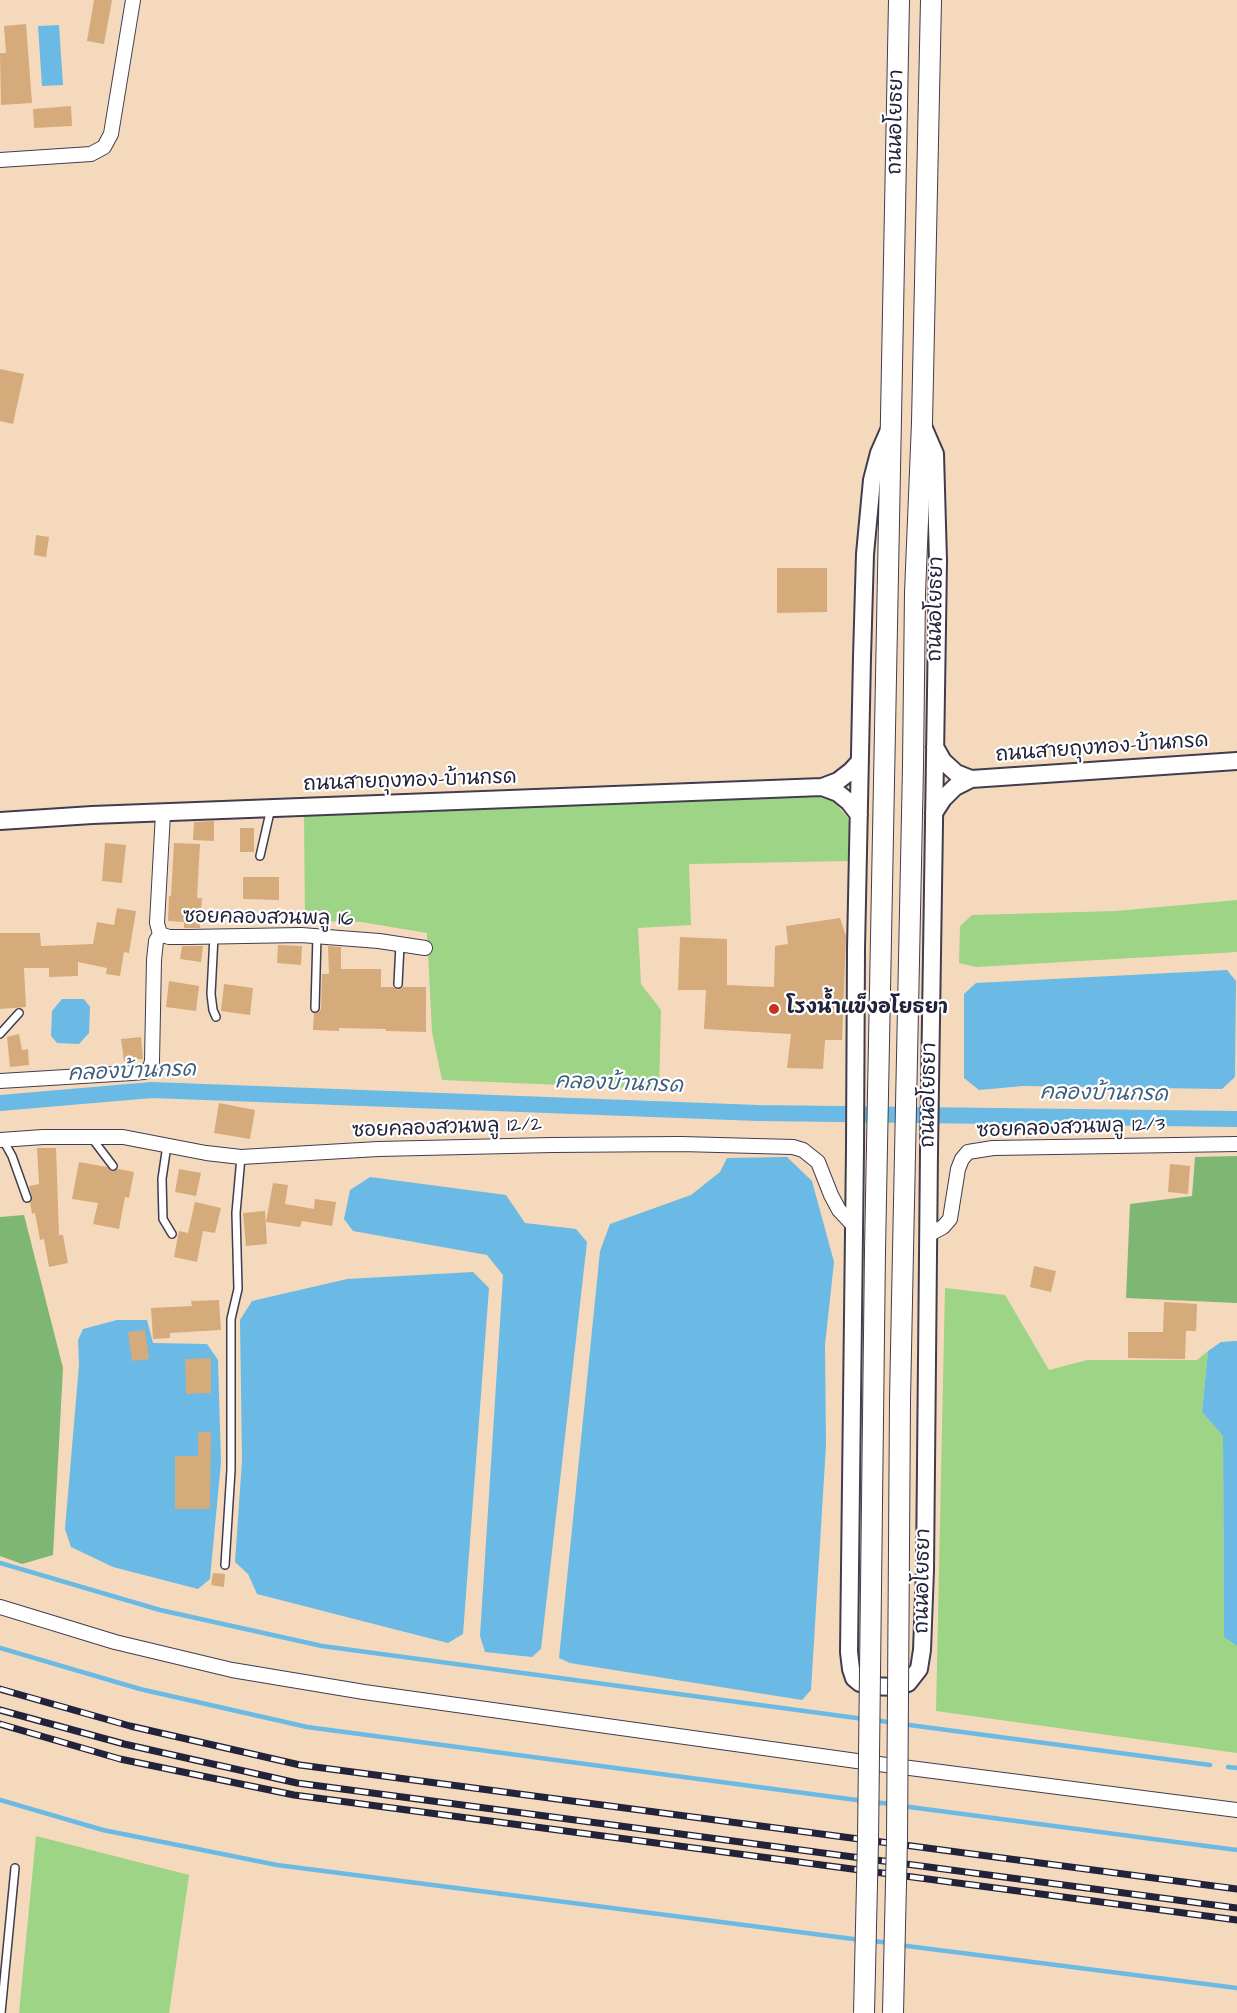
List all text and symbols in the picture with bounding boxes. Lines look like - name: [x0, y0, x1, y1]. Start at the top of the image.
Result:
- street label: ถนนอโยธยา: [884, 69, 910, 175]
- street label: ถนนอโยธยา: [924, 556, 950, 662]
- street label: ถนนสายถุงทอง-บ้านกรด: [995, 730, 1209, 768]
- street label: ถนนสายถุงทอง-บ้านกรด: [303, 766, 517, 798]
- street label: ซอยคลองสวนพลู 16: [183, 906, 353, 932]
- place label: โรงน้ำแข็งอโยธยา: [786, 997, 948, 1021]
- marker: โรงน้ำแข็งอโยธยา: [767, 1002, 781, 1016]
- street label: ถนนอโยธยา: [917, 1042, 943, 1148]
- water label: คลองบ้านกรด: [68, 1058, 196, 1088]
- water label: คลองบ้านกรด: [555, 1070, 683, 1100]
- water label: คลองบ้านกรด: [1040, 1081, 1168, 1109]
- street label: ซอยคลองสวนพลู 12/2: [352, 1114, 542, 1144]
- street label: ซอยคลองสวนพลู 12/3: [976, 1114, 1166, 1144]
- street label: ถนนอโยธยา: [911, 1528, 937, 1634]

